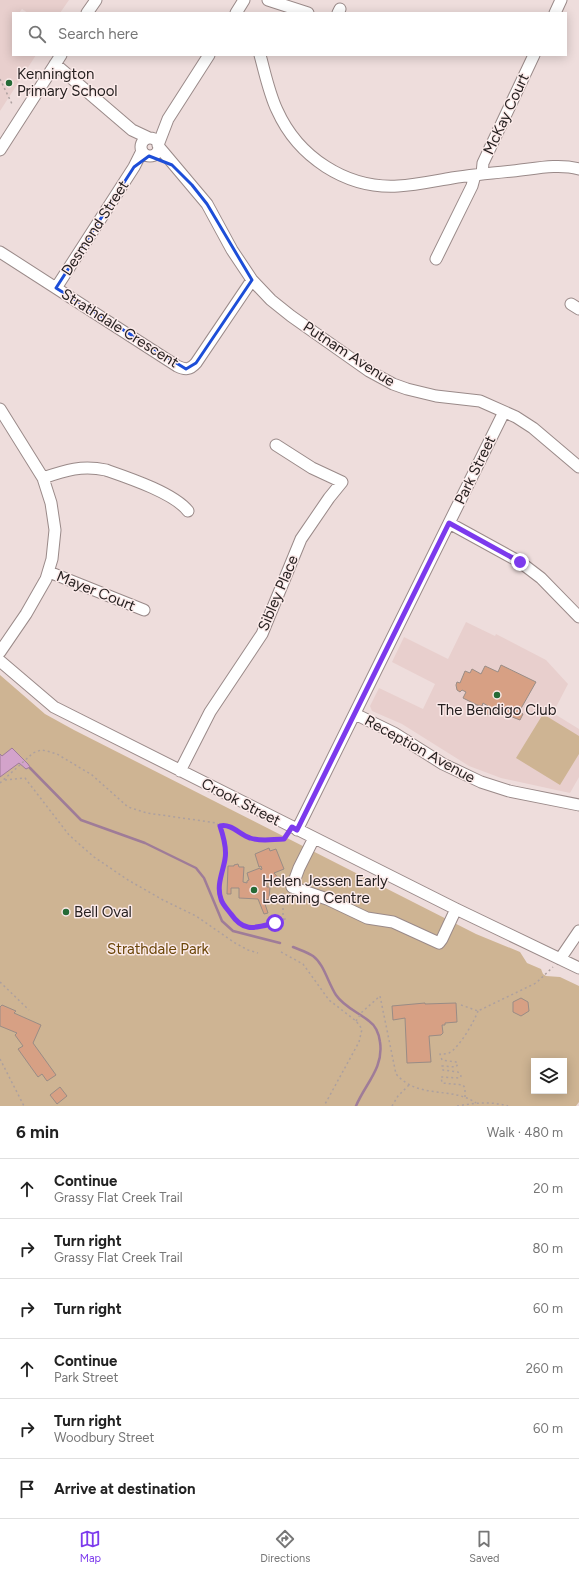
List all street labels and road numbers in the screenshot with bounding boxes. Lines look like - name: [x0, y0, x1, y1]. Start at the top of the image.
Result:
- street label: McKay Court: [479, 70, 533, 157]
- street label: Desmond Street: [58, 177, 133, 279]
- street label: Strathdale Crescent: [58, 285, 182, 371]
- street label: Putnam Avenue: [300, 318, 398, 390]
- street label: Park Street: [451, 432, 500, 507]
- street label: Sibley Place: [254, 553, 302, 633]
- street label: Mayer Court: [54, 567, 138, 615]
- street label: Reception Avenue: [362, 711, 478, 787]
- street label: Crook Street: [198, 774, 284, 830]

